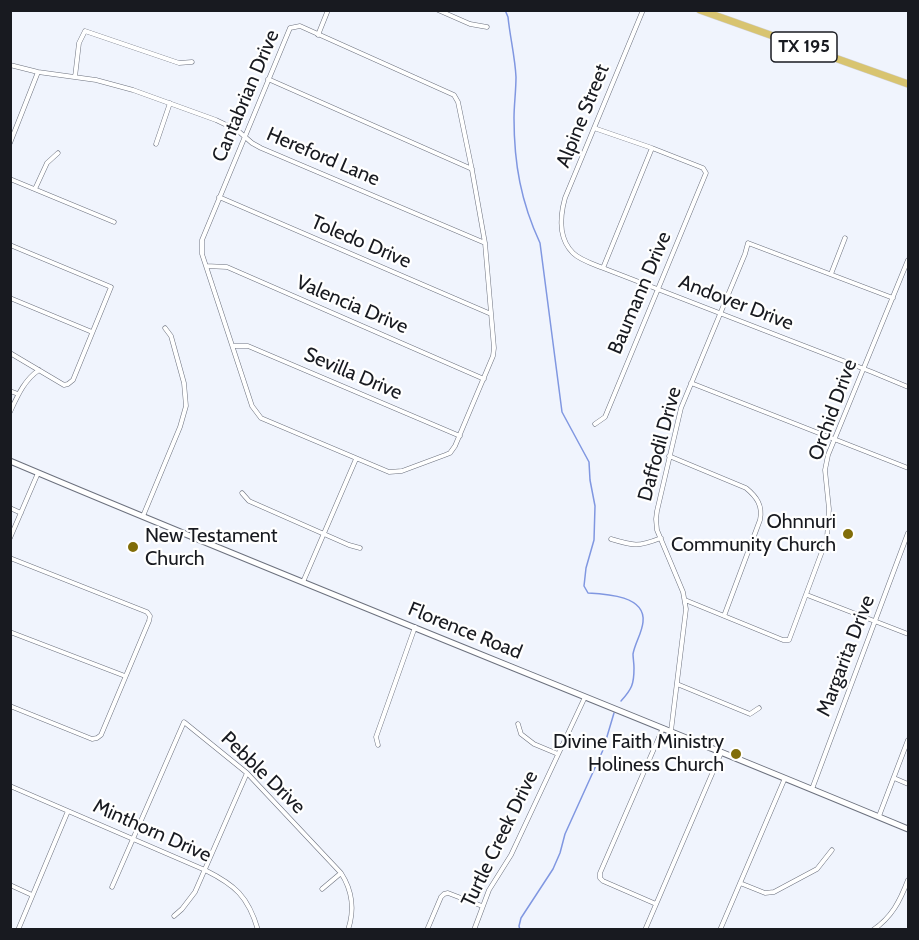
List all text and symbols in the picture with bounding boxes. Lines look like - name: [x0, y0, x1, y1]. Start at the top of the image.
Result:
- street label: Cantabrian Drive: [207, 26, 285, 166]
- road number: TX 195: [771, 32, 837, 62]
- street label: Alpine Street: [551, 61, 615, 171]
- street label: Hereford Lane: [263, 122, 383, 192]
- street label: Toledo Drive: [307, 210, 415, 274]
- street label: Baumann Drive: [603, 228, 677, 358]
- street label: Andover Drive: [675, 270, 797, 336]
- street label: Valencia Drive: [292, 271, 412, 339]
- street label: Sevilla Drive: [300, 343, 406, 405]
- street label: Orchid Drive: [804, 356, 862, 464]
- street label: Daffodil Drive: [633, 384, 687, 504]
- place label: Ohnnuri Community Church: [671, 510, 836, 557]
- place label: New Testament Church: [145, 524, 278, 571]
- marker: Ohnnuri Community Church: [841, 527, 855, 541]
- marker: New Testament Church: [126, 540, 140, 554]
- street label: Margarita Drive: [812, 592, 880, 720]
- street label: Florence Road: [405, 597, 525, 665]
- street label: Pebble Drive: [216, 727, 310, 819]
- place label: Divine Faith Ministry Holiness Church: [553, 730, 724, 777]
- marker: Divine Faith Ministry Holiness Church: [729, 747, 743, 761]
- street label: Turtle Creek Drive: [457, 767, 543, 911]
- street label: Minthorn Drive: [89, 794, 215, 868]

